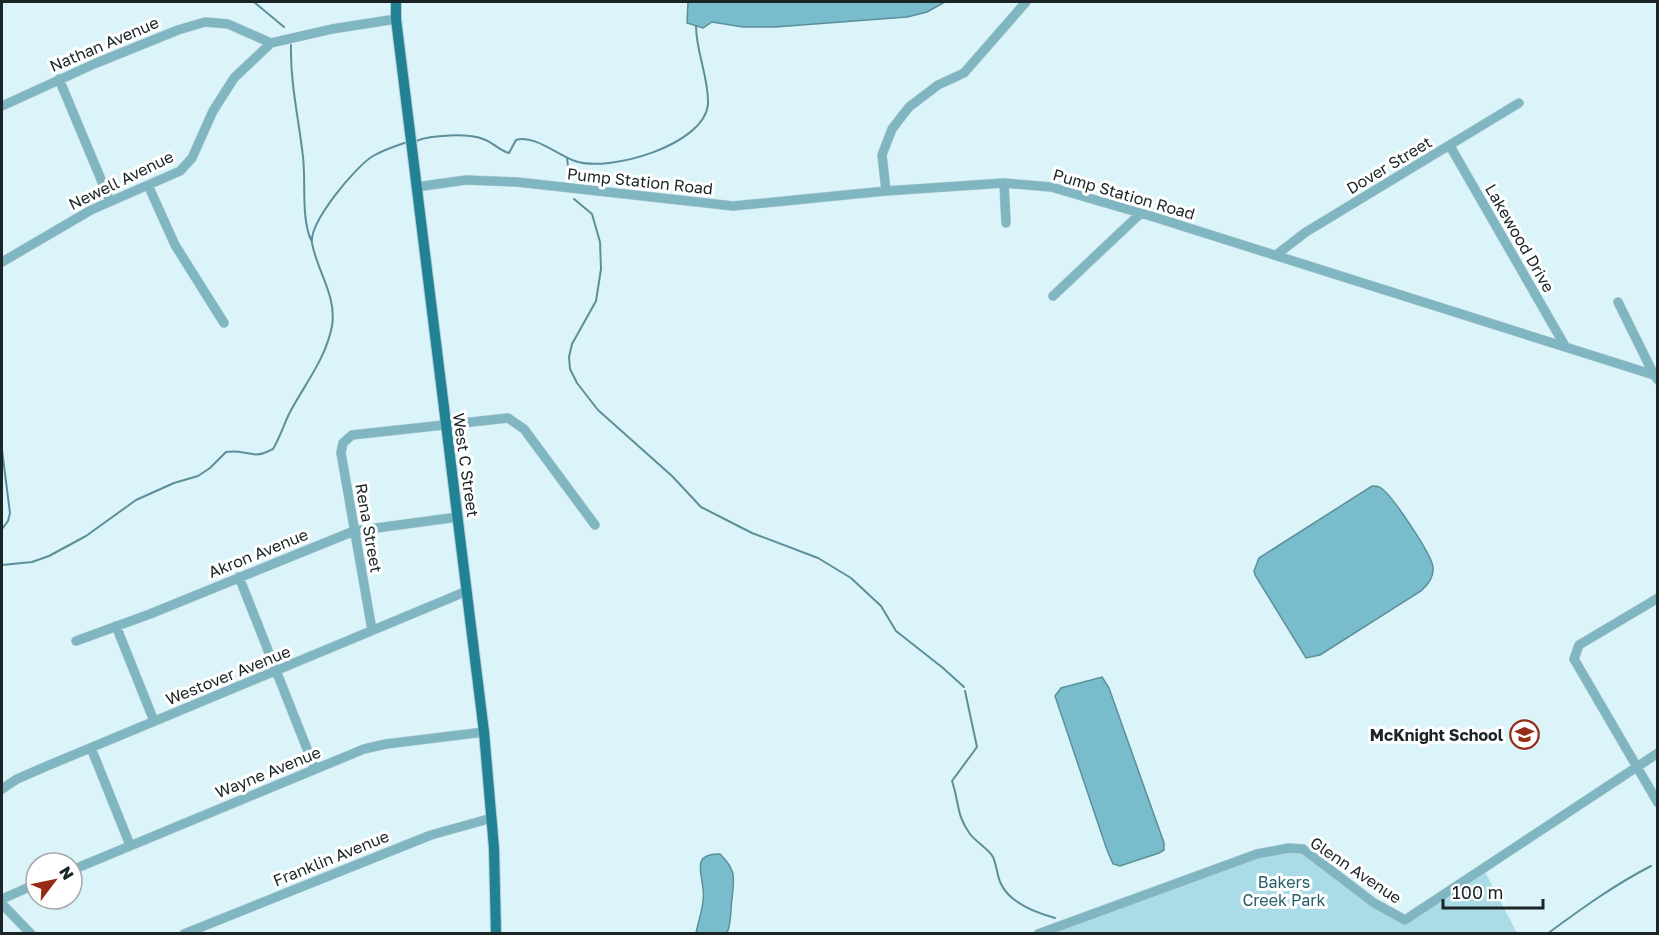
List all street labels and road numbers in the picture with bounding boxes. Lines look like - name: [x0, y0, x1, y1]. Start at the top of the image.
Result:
- street label: Nathan Avenue: [46, 12, 162, 76]
- street label: Dover Street: [1343, 132, 1435, 198]
- street label: Newell Avenue: [65, 146, 177, 214]
- street label: Pump Station Road: [566, 163, 714, 199]
- street label: Pump Station Road: [1051, 164, 1197, 224]
- street label: Lakewood Drive: [1481, 180, 1559, 296]
- street label: West C Street: [449, 412, 483, 518]
- street label: Rena Street: [351, 482, 387, 574]
- street label: Akron Avenue: [205, 524, 311, 582]
- street label: Westover Avenue: [163, 641, 293, 709]
- street label: Wayne Avenue: [212, 742, 324, 802]
- street label: Franklin Avenue: [270, 826, 392, 890]
- street label: Glenn Avenue: [1307, 832, 1405, 908]

